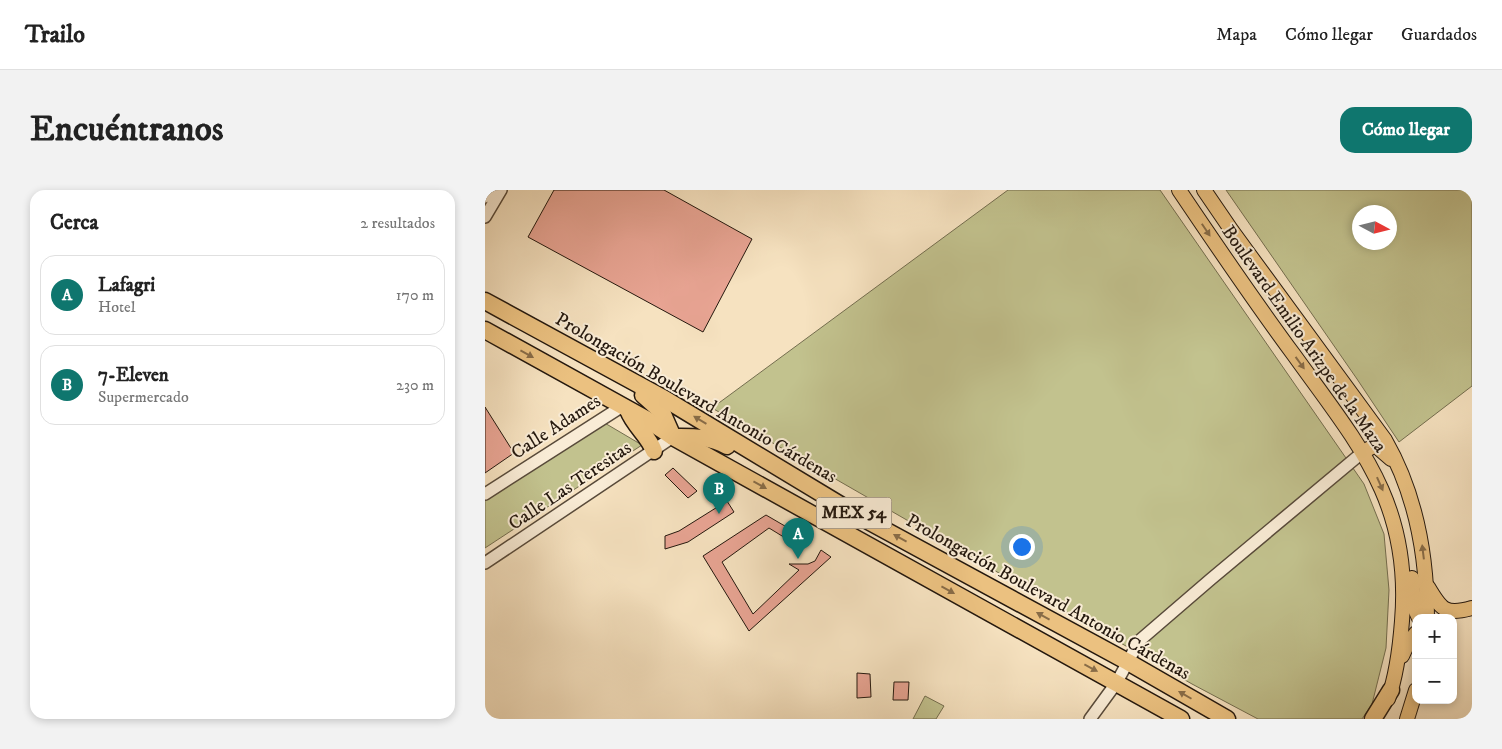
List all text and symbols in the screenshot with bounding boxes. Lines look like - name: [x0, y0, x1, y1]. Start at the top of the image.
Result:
- text: Trailo: [25, 20, 85, 50]
- text: Mapa: [1216, 24, 1257, 46]
- text: Cómo llegar: [1285, 24, 1373, 46]
- text: Guardados: [1401, 24, 1477, 46]
- button: Cómo llegar: [1340, 107, 1472, 153]
- text: Encuéntranos: [30, 108, 224, 152]
- north arrow: [1352, 205, 1397, 250]
- text: Cerca: [50, 210, 98, 236]
- text: 2 resultados: [360, 213, 435, 233]
- street label: Boulevard Emilio Arizpe de la Maza: [1216, 221, 1392, 457]
- one-way arrow: [1201, 224, 1211, 237]
- text: Lafagri: [98, 274, 155, 297]
- text: A: [62, 285, 72, 305]
- text: 170 m: [396, 285, 434, 305]
- text: Hotel: [98, 297, 136, 317]
- street label: Prolongación Boulevard Antonio Cárdenas: [551, 308, 841, 488]
- one-way arrow: [521, 350, 534, 359]
- one-way arrow: [1294, 356, 1305, 369]
- text: 7-Eleven: [98, 364, 169, 387]
- text: B: [62, 375, 72, 395]
- text: 230 m: [396, 375, 434, 395]
- text: Supermercado: [98, 387, 189, 407]
- street label: Calle Adames: [507, 390, 605, 464]
- one-way arrow: [693, 416, 706, 425]
- street label: Calle Las Teresitas: [504, 436, 636, 536]
- pin: B: [703, 473, 735, 514]
- one-way arrow: [1376, 477, 1384, 491]
- one-way arrow: [754, 481, 767, 490]
- road number: MEX 54: [817, 497, 891, 528]
- street label: Prolongación Boulevard Antonio Cárdenas: [902, 509, 1194, 685]
- pin: A: [782, 518, 814, 559]
- one-way arrow: [893, 534, 907, 542]
- your location: [1009, 534, 1035, 560]
- one-way arrow: [1419, 543, 1427, 559]
- one-way arrow: [942, 585, 955, 594]
- one-way arrow: [1035, 612, 1050, 620]
- map controls: [1412, 614, 1457, 704]
- button: +: [1412, 614, 1457, 659]
- button: −: [1412, 659, 1457, 704]
- one-way arrow: [1083, 664, 1098, 672]
- one-way arrow: [1178, 690, 1191, 699]

